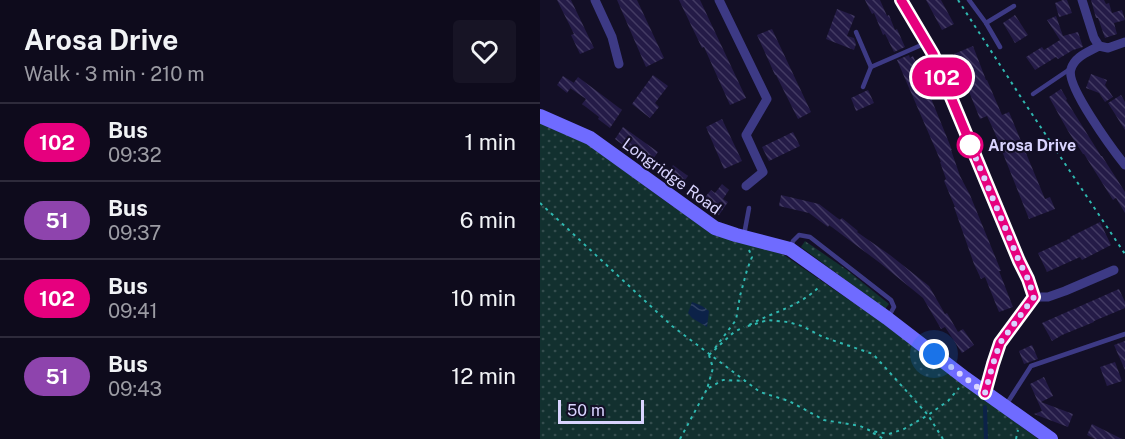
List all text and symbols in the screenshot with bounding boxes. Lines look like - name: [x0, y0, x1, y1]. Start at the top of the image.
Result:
- button: heart: [453, 20, 516, 83]
- text: Arosa Drive: [24, 23, 178, 56]
- line badge: 102: [908, 58, 976, 97]
- text: Walk · 3 min · 210 m: [24, 62, 205, 86]
- text: 102: [924, 65, 960, 90]
- text: Bus: [108, 117, 148, 143]
- text: 1 min: [464, 129, 516, 155]
- text: 102: [39, 130, 75, 155]
- marker: Arosa Drive: [957, 132, 983, 158]
- street label: Longridge Road: [619, 134, 725, 219]
- place label: Arosa Drive: [988, 136, 1076, 155]
- text: 09:32: [108, 143, 162, 167]
- text: Bus: [108, 195, 148, 221]
- text: 6 min: [460, 207, 516, 233]
- text: 51: [45, 208, 69, 233]
- text: 09:37: [108, 221, 161, 245]
- text: Bus: [108, 273, 148, 299]
- text: 10 min: [451, 285, 516, 311]
- text: 102: [39, 286, 75, 311]
- text: 09:41: [108, 299, 158, 323]
- your location: [919, 339, 949, 369]
- text: Bus: [108, 351, 148, 377]
- text: 12 min: [451, 363, 516, 389]
- text: 51: [45, 364, 69, 389]
- text: 09:43: [108, 377, 162, 401]
- scale bar: [558, 397, 644, 424]
- text: 50 m: [567, 401, 605, 420]

